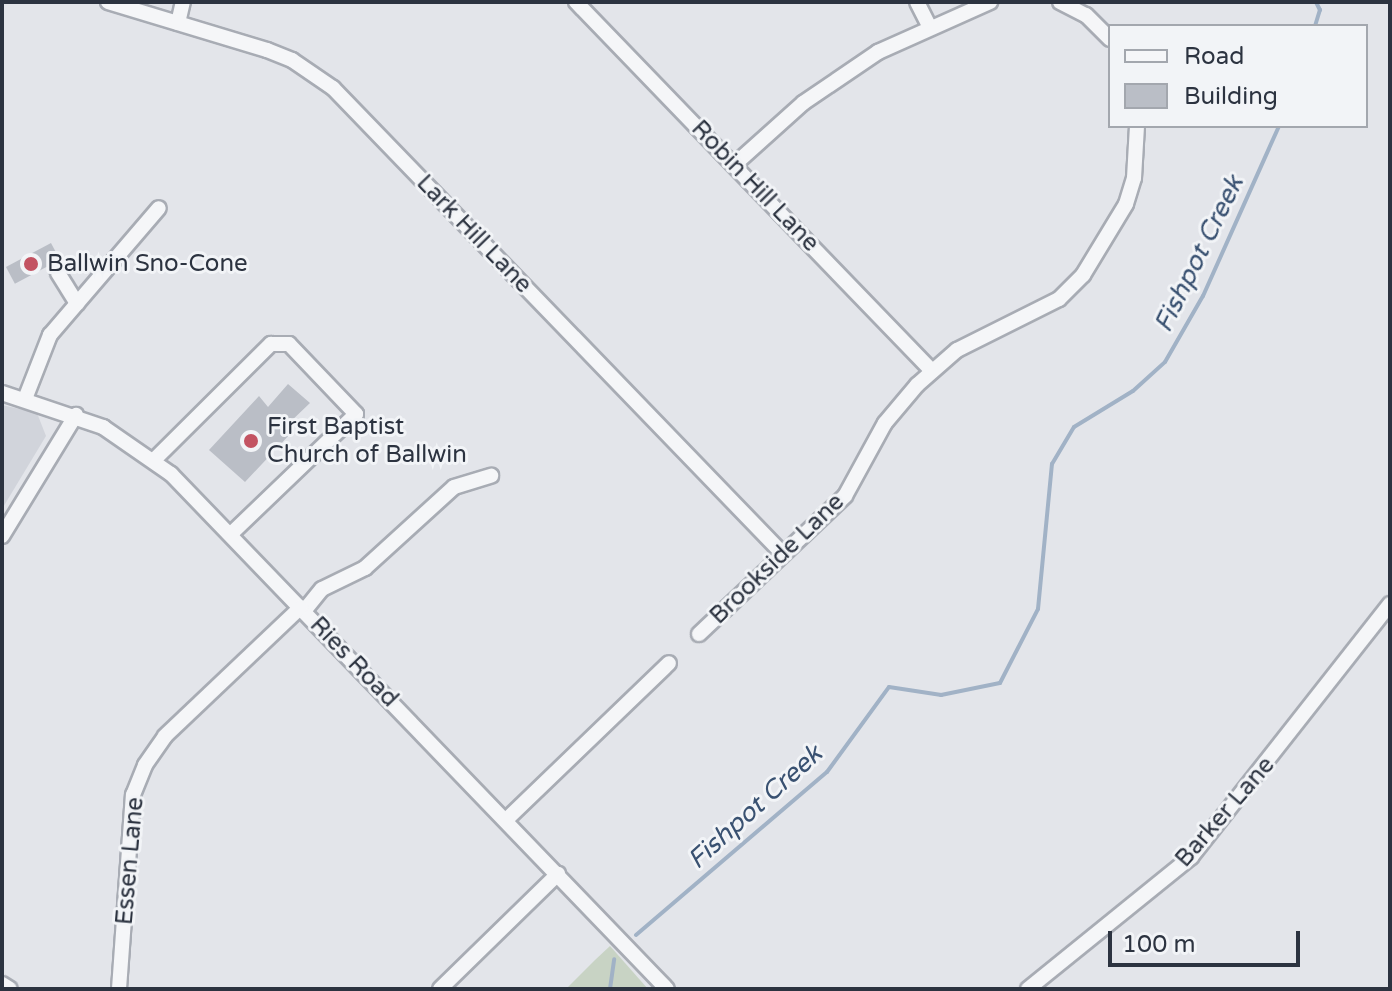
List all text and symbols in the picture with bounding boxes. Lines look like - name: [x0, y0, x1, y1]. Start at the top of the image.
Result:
- legend: [1108, 24, 1368, 128]
- text: Road: [1184, 42, 1244, 71]
- text: Building: [1184, 82, 1278, 111]
- street label: Robin Hill Lane: [685, 114, 825, 258]
- street label: Lark Hill Lane: [410, 169, 538, 299]
- water label: Fishpot Creek: [1148, 171, 1250, 337]
- place label: Ballwin Sno-Cone: [47, 250, 248, 278]
- marker: Ballwin Sno-Cone: [22, 255, 40, 273]
- place label: First Baptist Church of Ballwin: [267, 413, 467, 469]
- marker: First Baptist Church of Ballwin: [242, 432, 260, 450]
- street label: Brookside Lane: [704, 488, 850, 630]
- street label: Ries Road: [304, 611, 404, 713]
- water label: Fishpot Creek: [681, 738, 829, 876]
- street label: Barker Lane: [1169, 751, 1281, 873]
- street label: Essen Lane: [110, 796, 150, 926]
- scale bar: [1112, 915, 1304, 965]
- text: 100 m: [1122, 930, 1196, 959]

